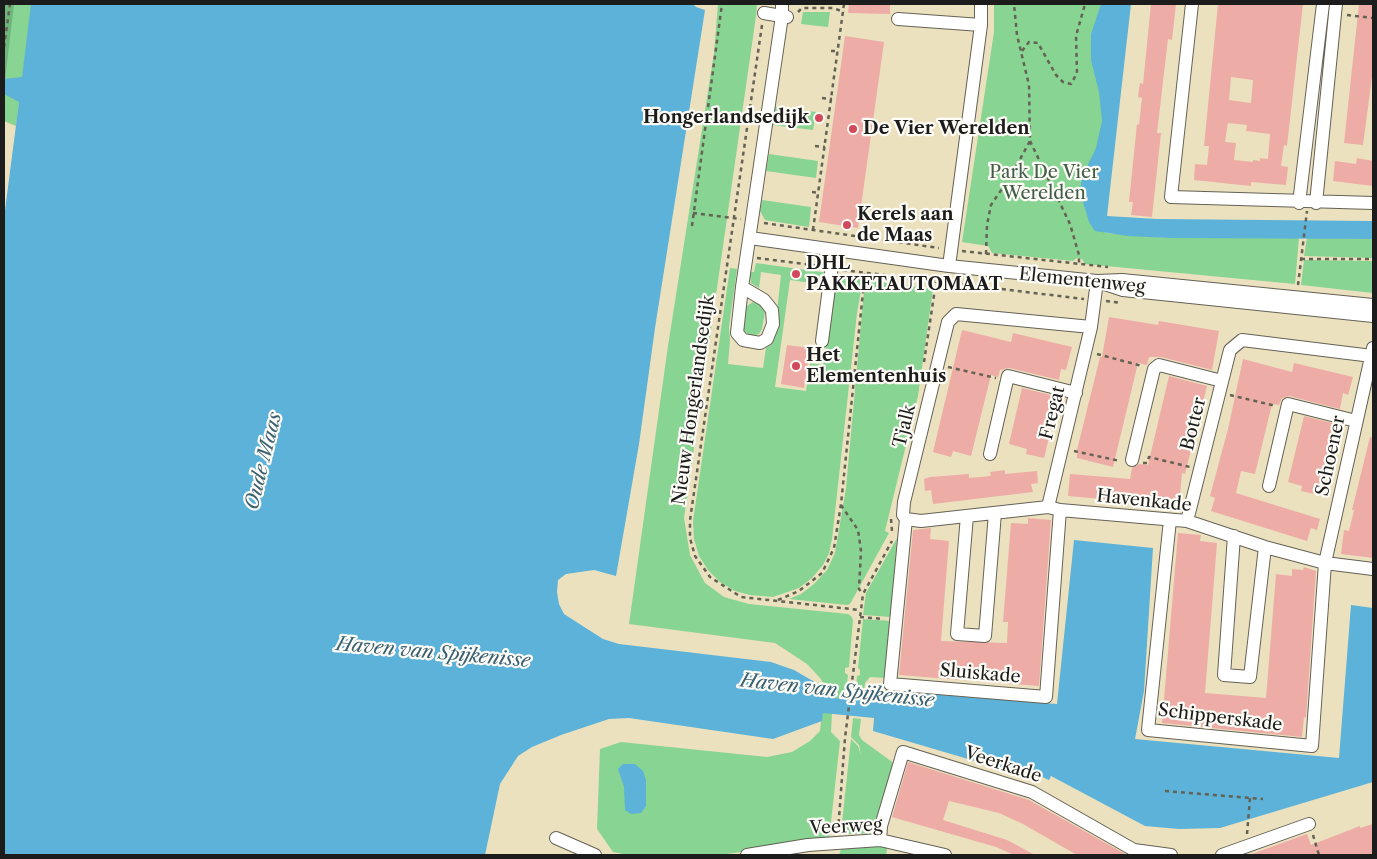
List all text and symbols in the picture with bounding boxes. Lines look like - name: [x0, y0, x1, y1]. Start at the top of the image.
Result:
- place label: Hongerlandsedijk: [643, 107, 809, 129]
- marker: Hongerlandsedijk: [813, 112, 825, 124]
- place label: De Vier Werelden: [863, 118, 1030, 140]
- marker: De Vier Werelden: [847, 123, 859, 135]
- park label: Park De Vier Werelden: [989, 162, 1099, 204]
- place label: Kerels aan de Maas: [857, 204, 954, 246]
- marker: Kerels aan de Maas: [841, 219, 853, 231]
- place label: DHL PAKKETAUTOMAAT: [806, 253, 1002, 296]
- street label: Elementenweg: [1018, 264, 1146, 298]
- marker: DHL PAKKETAUTOMAAT: [790, 268, 802, 280]
- street label: Nieuw Hongerlandsedijk: [669, 293, 719, 507]
- place label: Het Elementenhuis: [806, 345, 946, 388]
- marker: Het Elementenhuis: [790, 360, 802, 372]
- street label: Fregat: [1036, 384, 1070, 442]
- street label: Botter: [1177, 395, 1211, 453]
- street label: Tjalk: [889, 402, 921, 450]
- water label: Oude Maas: [241, 410, 287, 512]
- street label: Schoener: [1312, 414, 1350, 498]
- street label: Havenkade: [1095, 485, 1193, 517]
- water label: Haven van Spijkenisse: [335, 633, 531, 673]
- street label: Sluiskade: [939, 660, 1021, 688]
- water label: Haven van Spijkenisse: [739, 669, 935, 713]
- street label: Schipperskade: [1157, 700, 1283, 736]
- street label: Veerkade: [962, 742, 1044, 788]
- street label: Veerweg: [809, 814, 883, 840]

